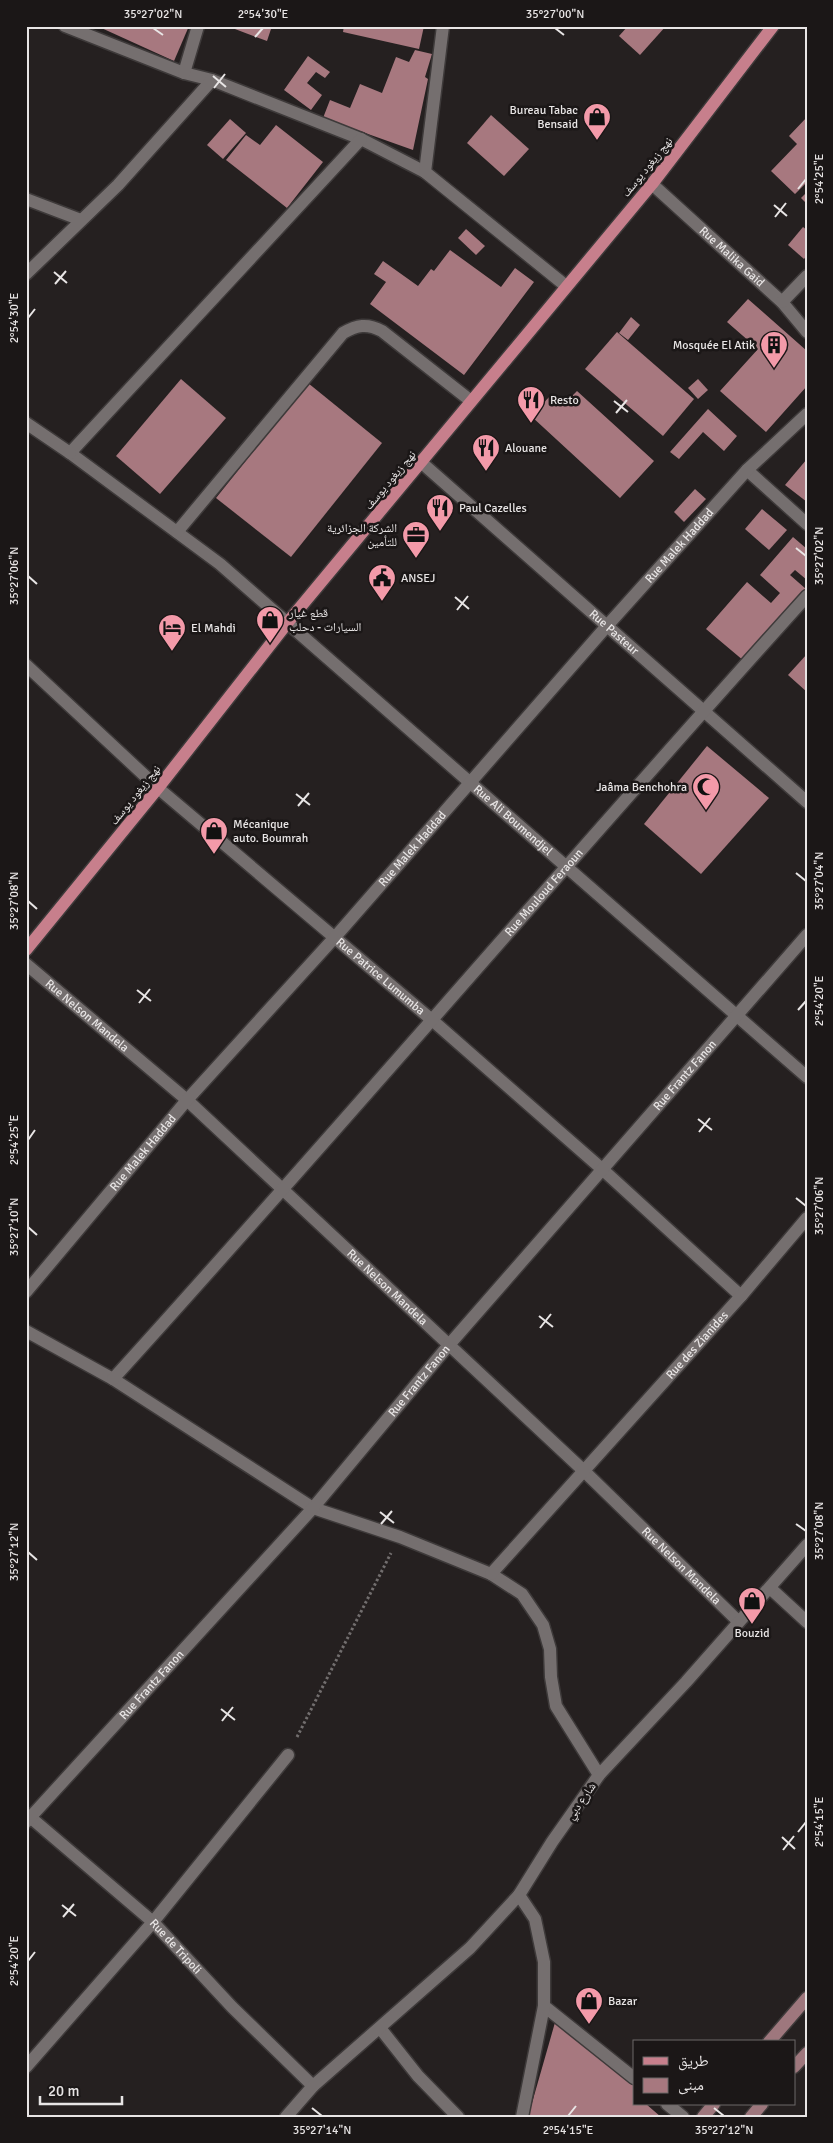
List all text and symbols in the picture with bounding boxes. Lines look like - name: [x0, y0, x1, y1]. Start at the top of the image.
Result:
- text: 35°27'02"N: [124, 7, 182, 22]
- text: 2°54'30"E: [238, 7, 289, 22]
- text: 35°27'00"N: [526, 7, 584, 22]
- shop icon: Bureau Tabac Bensaid: [582, 102, 612, 141]
- place label: Bureau Tabac Bensaid: [510, 103, 578, 132]
- street label: نهج زيغود يوسف: [619, 134, 676, 200]
- text: 2°54'25"E: [812, 153, 827, 204]
- street label: Rue Malika Gaid: [696, 224, 767, 290]
- text: 2°54'30"E: [7, 292, 22, 343]
- building icon: Mosquée El Atik: [759, 330, 789, 369]
- place label: Mosquée El Atik: [673, 338, 755, 353]
- restaurant icon: Resto: [516, 385, 546, 424]
- place label: Resto: [550, 393, 579, 408]
- restaurant icon: Alouane: [471, 433, 501, 472]
- place label: Alouane: [505, 441, 547, 456]
- street label: نهج زيغود يوسف: [361, 448, 420, 513]
- restaurant icon: Paul Cazelles: [425, 493, 455, 532]
- place label: Paul Cazelles: [459, 501, 527, 516]
- street label: Rue Malek Haddad: [642, 505, 717, 586]
- office icon: الشركة الجزائرية للتأمين: [401, 520, 431, 559]
- place label: الشركة الجزائرية للتأمين: [327, 521, 397, 550]
- text: 35°27'02"N: [812, 527, 827, 585]
- text: 35°27'06"N: [7, 547, 22, 605]
- public building icon: ANSEJ: [367, 563, 397, 602]
- place label: ANSEJ: [401, 571, 435, 586]
- shop icon: قطع غيار السيارات - دحلب: [255, 605, 285, 644]
- place label: قطع غيار السيارات - دحلب: [288, 606, 361, 635]
- street label: Rue Pasteur: [586, 607, 642, 659]
- hotel icon: El Mahdi: [157, 613, 187, 652]
- place label: El Mahdi: [191, 621, 236, 636]
- street label: نهج زيغود يوسف: [107, 762, 164, 828]
- mosque icon: Jaâma Benchohra: [691, 772, 721, 811]
- place label: Jaâma Benchohra: [596, 780, 687, 795]
- street label: Rue Ali Boumendjel: [470, 782, 556, 859]
- street label: Rue Malek Haddad: [376, 808, 450, 890]
- shop icon: Mécanique auto. Boumrah: [199, 816, 229, 855]
- place label: Mécanique auto. Boumrah: [233, 817, 308, 846]
- street label: Rue Mouloud Feraoun: [502, 846, 587, 940]
- text: 35°27'04"N: [812, 852, 827, 910]
- text: 35°27'08"N: [7, 872, 22, 930]
- street label: Rue Patrice Lumumba: [333, 935, 428, 1019]
- text: 2°54'20"E: [812, 975, 827, 1026]
- street label: Rue Nelson Mandela: [42, 976, 132, 1056]
- street label: Rue Frantz Fanon: [650, 1037, 720, 1114]
- street label: Rue Malek Haddad: [107, 1112, 180, 1194]
- text: 2°54'25"E: [7, 1114, 22, 1165]
- text: 35°27'06"N: [812, 1177, 827, 1235]
- text: 35°27'10"N: [7, 1198, 22, 1256]
- street label: Rue Nelson Mandela: [344, 1246, 430, 1329]
- street label: Rue des Zianides: [663, 1308, 732, 1382]
- street label: Rue Frantz Fanon: [385, 1342, 454, 1420]
- text: 35°27'08"N: [812, 1502, 827, 1560]
- text: 35°27'12"N: [7, 1523, 22, 1581]
- street label: Rue Nelson Mandela: [638, 1524, 724, 1608]
- shop icon: Bouzid: [737, 1586, 767, 1625]
- place label: Bouzid: [734, 1626, 770, 1641]
- street label: Rue Frantz Fanon: [116, 1647, 187, 1723]
- street label: شارع دبي: [563, 1780, 601, 1824]
- text: 2°54'15"E: [812, 1796, 827, 1847]
- street label: Rue de Tripoli: [146, 1916, 205, 1977]
- text: 2°54'20"E: [7, 1935, 22, 1986]
- shop icon: Bazar: [574, 1986, 604, 2025]
- place label: Bazar: [608, 1994, 638, 2009]
- legend: [633, 2040, 796, 2106]
- text: طريق: [678, 2052, 709, 2071]
- scale bar: [40, 2073, 122, 2105]
- text: مبنى: [678, 2076, 704, 2095]
- text: 20 m: [48, 2082, 79, 2100]
- text: 35°27'14"N: [293, 2123, 351, 2138]
- text: 2°54'15"E: [543, 2123, 594, 2138]
- text: 35°27'12"N: [695, 2123, 753, 2138]

